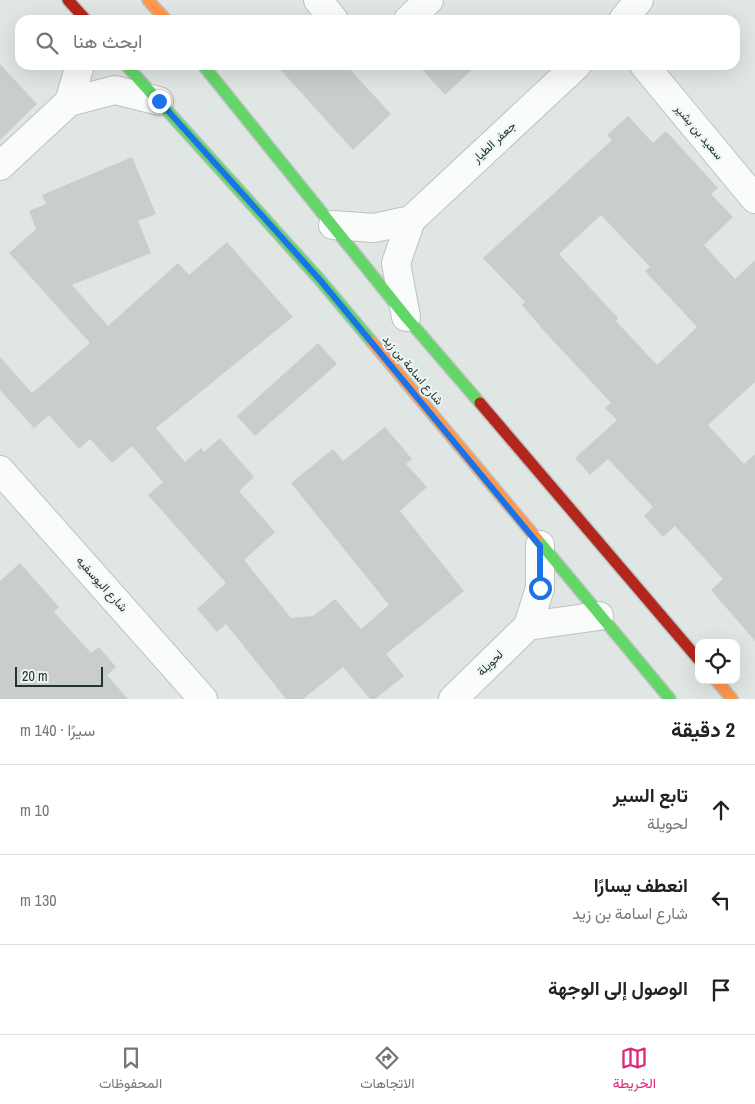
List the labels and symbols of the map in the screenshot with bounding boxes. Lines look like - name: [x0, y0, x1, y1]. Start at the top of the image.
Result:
- route end: [148, 90, 171, 113]
- street label: سعيد بن بشير: [670, 100, 727, 163]
- street label: جعفر الطيار: [468, 118, 519, 167]
- street label: شارع اسامة بن زيد: [378, 332, 447, 409]
- street label: شارع اليوسفيه: [72, 553, 131, 616]
- route start: [529, 577, 552, 600]
- street label: لحويلة: [473, 647, 507, 679]
- scale bar: [15, 664, 102, 687]

